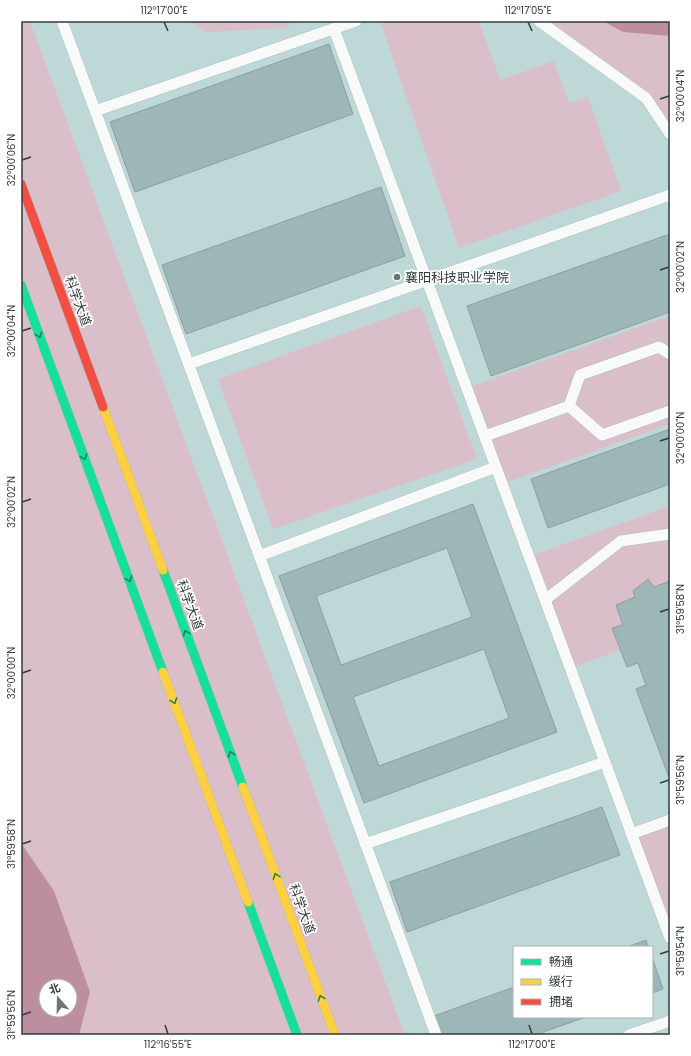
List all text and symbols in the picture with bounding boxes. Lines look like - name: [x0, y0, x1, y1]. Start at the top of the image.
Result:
- text: 112°17'00"E: [140, 3, 188, 18]
- text: 112°17'05"E: [504, 3, 552, 18]
- text: 32°00'04"N: [673, 70, 688, 122]
- text: 32°00'06"N: [4, 134, 19, 186]
- text: 32°00'02"N: [673, 241, 688, 293]
- place label: 襄阳科技职业学院: [405, 268, 509, 287]
- marker: 襄阳科技职业学院: [392, 272, 402, 282]
- street label: 科学大道: [60, 273, 96, 329]
- text: 32°00'04"N: [4, 305, 19, 357]
- one-way arrow: [35, 331, 43, 338]
- text: 32°00'00"N: [673, 412, 688, 464]
- one-way arrow: [80, 453, 88, 460]
- text: 32°00'02"N: [4, 476, 19, 528]
- one-way arrow: [124, 575, 133, 582]
- street label: 科学大道: [172, 577, 208, 633]
- text: 31°59'58"N: [673, 584, 688, 634]
- one-way arrow: [183, 629, 191, 636]
- text: 32°00'00"N: [4, 647, 19, 699]
- one-way arrow: [169, 697, 178, 704]
- one-way arrow: [228, 751, 236, 758]
- text: 31°59'56"N: [673, 755, 688, 805]
- text: 31°59'58"N: [4, 819, 19, 869]
- one-way arrow: [273, 873, 281, 880]
- street label: 科学大道: [284, 881, 320, 937]
- text: 31°59'54"N: [673, 926, 688, 976]
- legend: [513, 946, 653, 1018]
- text: 畅通: [549, 953, 573, 970]
- text: 缓行: [549, 973, 573, 990]
- north arrow: [38, 978, 78, 1018]
- text: 北: [47, 979, 62, 998]
- text: 31°59'56"N: [4, 990, 19, 1040]
- text: 拥堵: [549, 993, 573, 1010]
- one-way arrow: [318, 995, 326, 1002]
- text: 112°16'55"E: [144, 1037, 192, 1052]
- text: 112°17'00"E: [508, 1037, 556, 1052]

